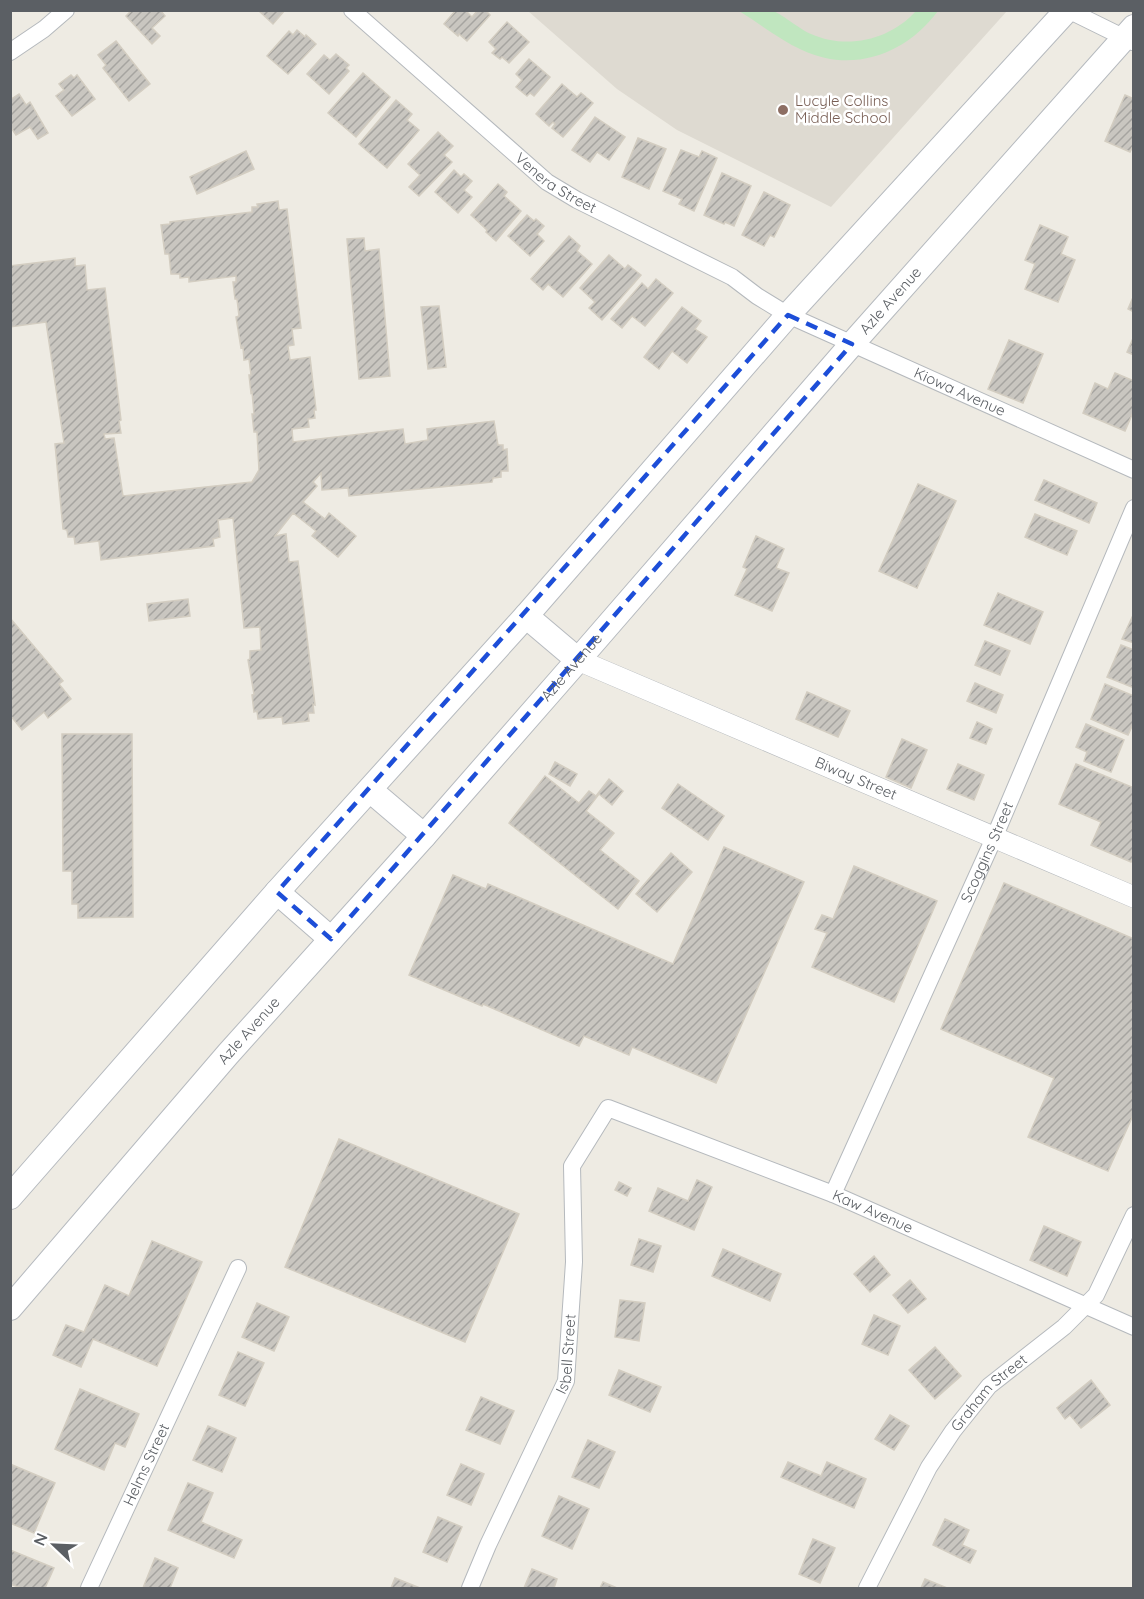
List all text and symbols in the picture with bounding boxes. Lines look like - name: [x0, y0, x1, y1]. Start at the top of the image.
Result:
- place label: Lucyle Collins Middle School: [795, 91, 891, 127]
- marker: Lucyle Collins Middle School: [776, 103, 790, 117]
- street label: Venera Street: [511, 148, 600, 217]
- street label: Azle Avenue: [855, 263, 925, 338]
- street label: Kiowa Avenue: [911, 363, 1009, 420]
- street label: Azle Avenue: [536, 629, 606, 705]
- street label: Biway Street: [812, 752, 900, 804]
- street label: Scoggins Street: [956, 799, 1017, 905]
- street label: Azle Avenue: [213, 993, 284, 1068]
- street label: Kaw Avenue: [830, 1185, 916, 1237]
- street label: Isbell Street: [551, 1313, 579, 1397]
- street label: Graham Street: [946, 1350, 1031, 1435]
- street label: Helms Street: [119, 1420, 173, 1509]
- north arrow: [24, 1515, 84, 1575]
- text: N: [29, 1530, 52, 1548]

